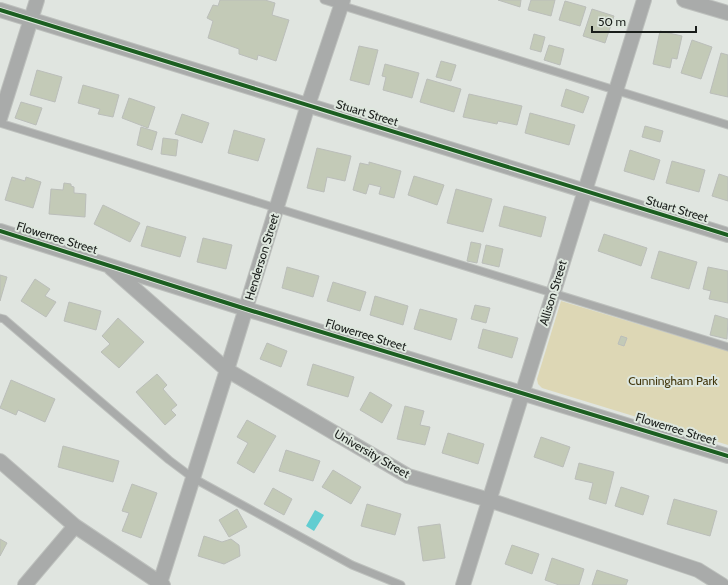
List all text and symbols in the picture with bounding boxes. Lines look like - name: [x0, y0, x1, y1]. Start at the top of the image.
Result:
- scale bar: [592, 8, 696, 34]
- text: 50 m: [598, 14, 626, 29]
- street label: Stuart Street: [334, 96, 400, 129]
- street label: Stuart Street: [644, 192, 710, 225]
- street label: Henderson Street: [241, 212, 282, 302]
- street label: Flowerree Street: [15, 218, 99, 257]
- street label: Allison Street: [536, 258, 570, 327]
- street label: Flowerree Street: [324, 315, 408, 354]
- park label: Cunningham Park: [628, 373, 718, 388]
- street label: Flowerree Street: [634, 409, 718, 448]
- street label: University Street: [332, 426, 413, 481]

